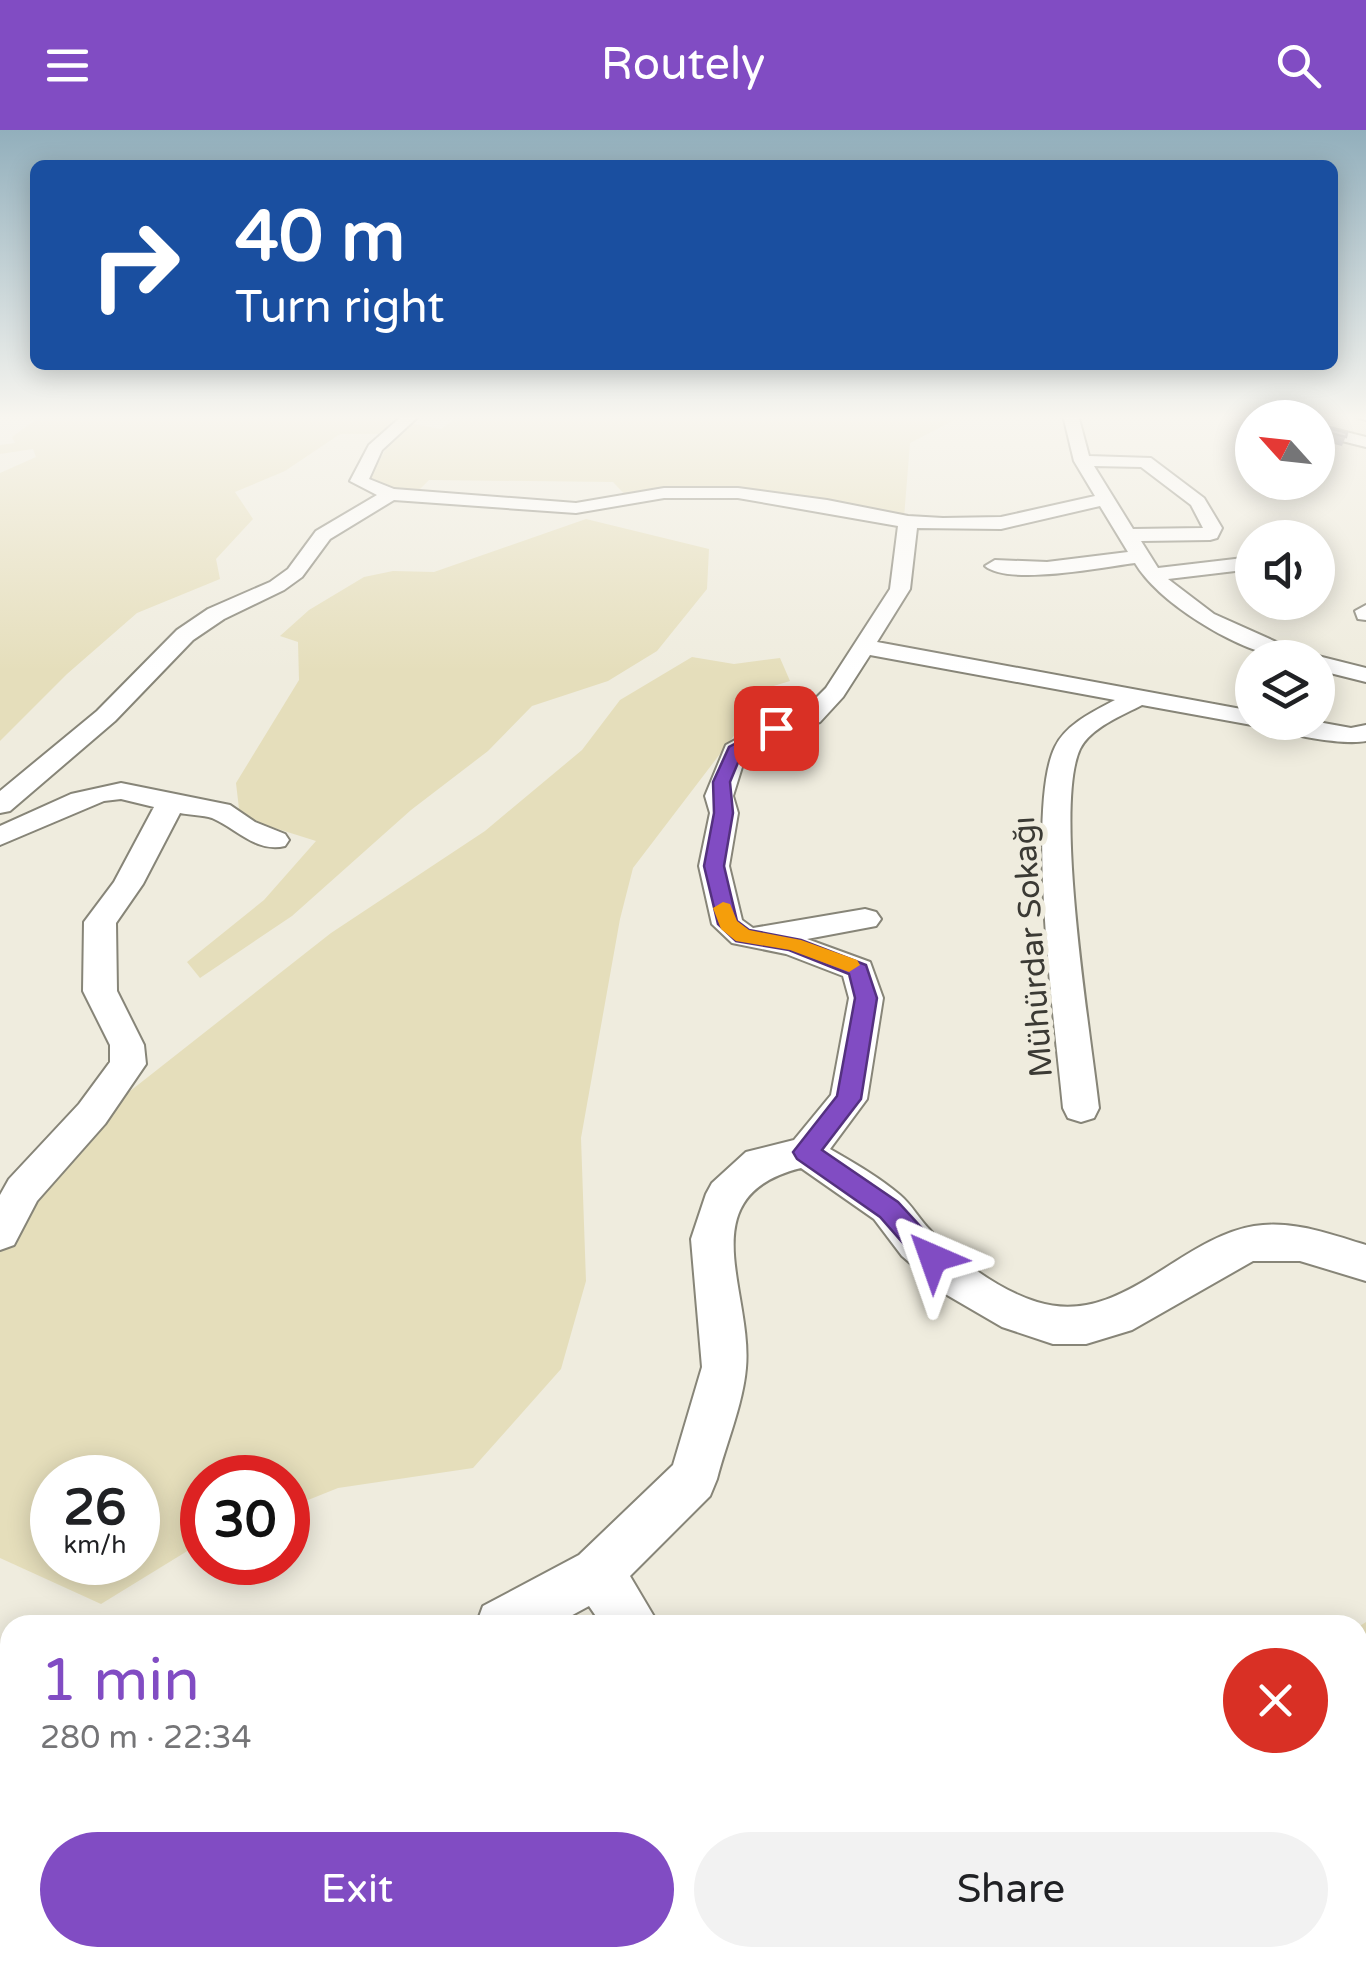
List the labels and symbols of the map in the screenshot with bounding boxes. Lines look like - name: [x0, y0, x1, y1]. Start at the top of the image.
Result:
- north arrow: [1235, 400, 1335, 500]
- pin: [734, 686, 819, 771]
- street label: Mühürdar Sokağı: [1005, 815, 1061, 1079]
- position arrow: [881, 1206, 985, 1310]
- speed limit sign: 30: [180, 1455, 310, 1585]

